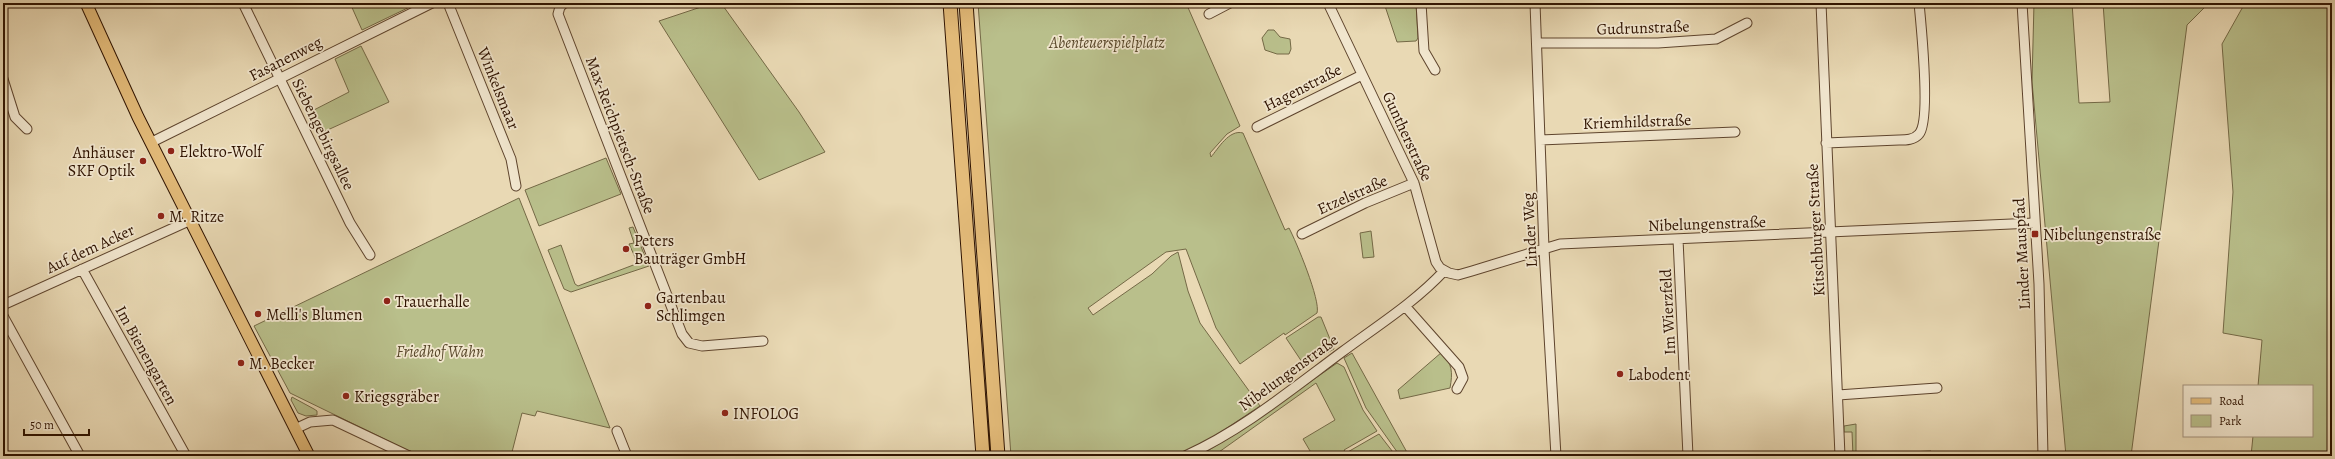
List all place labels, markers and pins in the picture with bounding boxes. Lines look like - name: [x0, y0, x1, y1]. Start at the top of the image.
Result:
- place label: Elektro-Wolf: [179, 141, 265, 163]
- place label: Anhäuser SKF Optik: [68, 142, 135, 182]
- marker: Elektro-Wolf: [166, 146, 176, 156]
- marker: Anhäuser SKF Optik: [138, 156, 148, 166]
- place label: M. Ritze: [169, 206, 224, 228]
- marker: M. Ritze: [156, 211, 166, 221]
- place label: Nibelungenstraße: [2043, 224, 2161, 246]
- marker: Nibelungenstraße: [2030, 229, 2040, 239]
- place label: Peters Bauträger GmbH: [634, 230, 746, 270]
- marker: Peters Bauträger GmbH: [621, 244, 631, 254]
- place label: Gartenbau Schlimgen: [656, 287, 726, 327]
- place label: Trauerhalle: [395, 291, 470, 313]
- marker: Trauerhalle: [382, 296, 392, 306]
- marker: Gartenbau Schlimgen: [643, 301, 653, 311]
- place label: Melli's Blumen: [266, 304, 363, 326]
- marker: Melli's Blumen: [253, 309, 263, 319]
- place label: M. Becker: [249, 353, 315, 375]
- marker: M. Becker: [236, 358, 246, 368]
- place label: Labodent: [1628, 364, 1689, 386]
- marker: Labodent: [1615, 369, 1625, 379]
- place label: Kriegsgräber: [354, 386, 439, 408]
- marker: Kriegsgräber: [341, 391, 351, 401]
- place label: INFOLOG: [733, 403, 799, 425]
- marker: INFOLOG: [720, 408, 730, 418]

